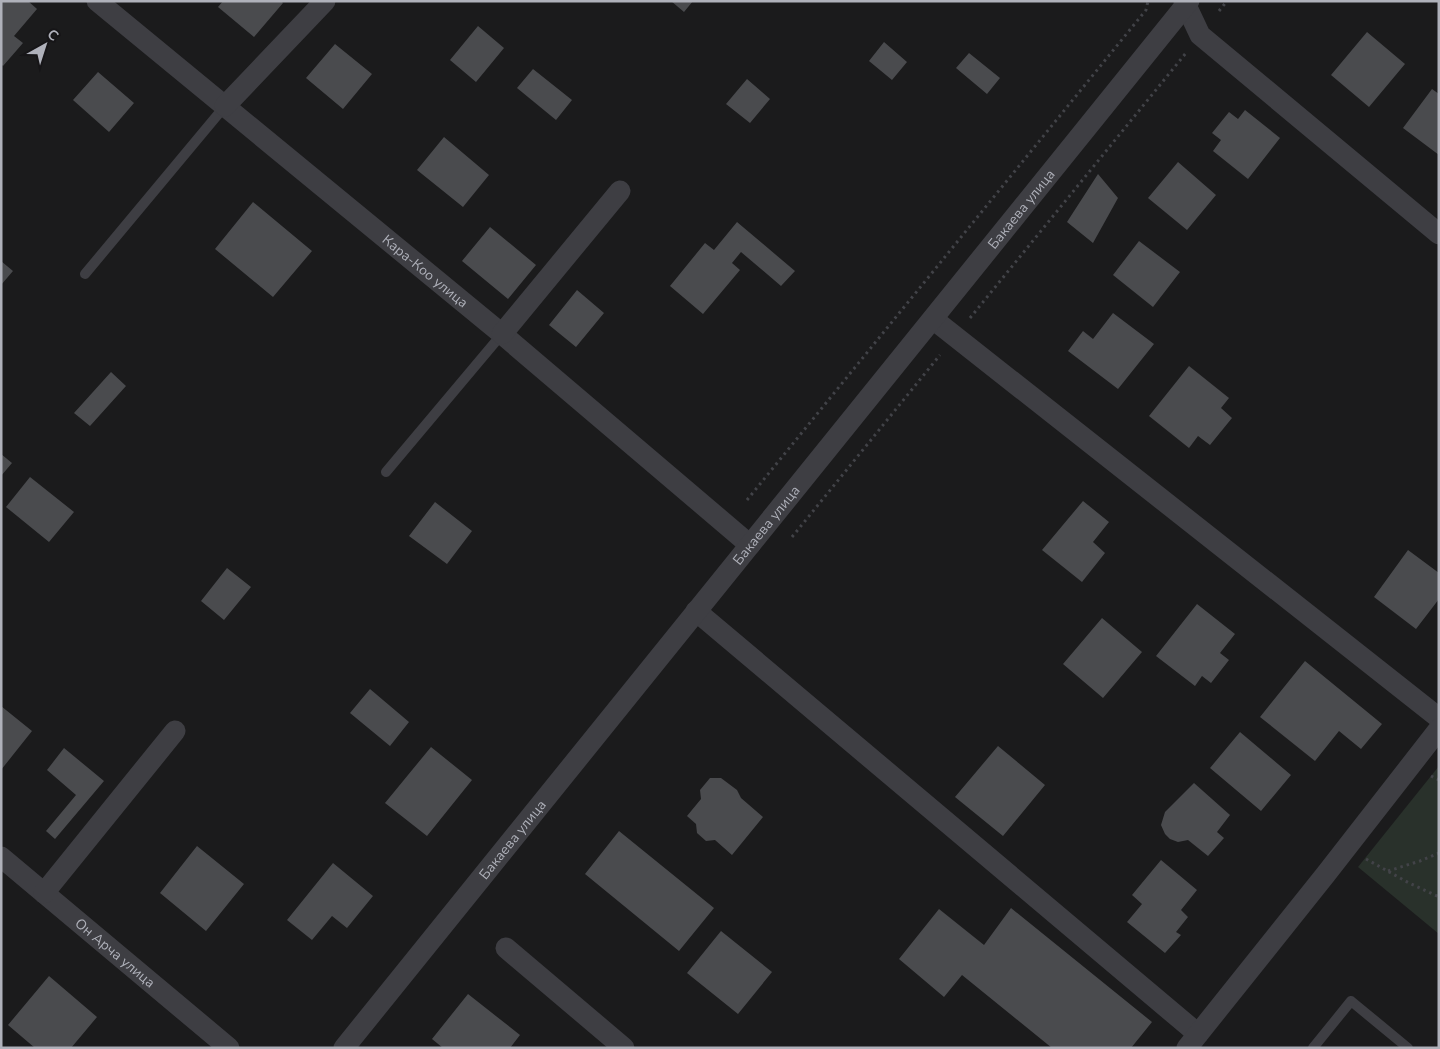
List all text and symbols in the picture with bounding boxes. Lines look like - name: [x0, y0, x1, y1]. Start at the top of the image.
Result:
- north arrow: [20, 20, 70, 70]
- text: С: [43, 25, 63, 46]
- street label: Бакаева улица: [983, 166, 1059, 253]
- street label: Кара-Коо улица: [378, 230, 472, 312]
- street label: Бакаева улица: [729, 482, 804, 569]
- street label: Бакаева улица: [475, 796, 551, 884]
- street label: Он Арча улица: [71, 914, 159, 992]

